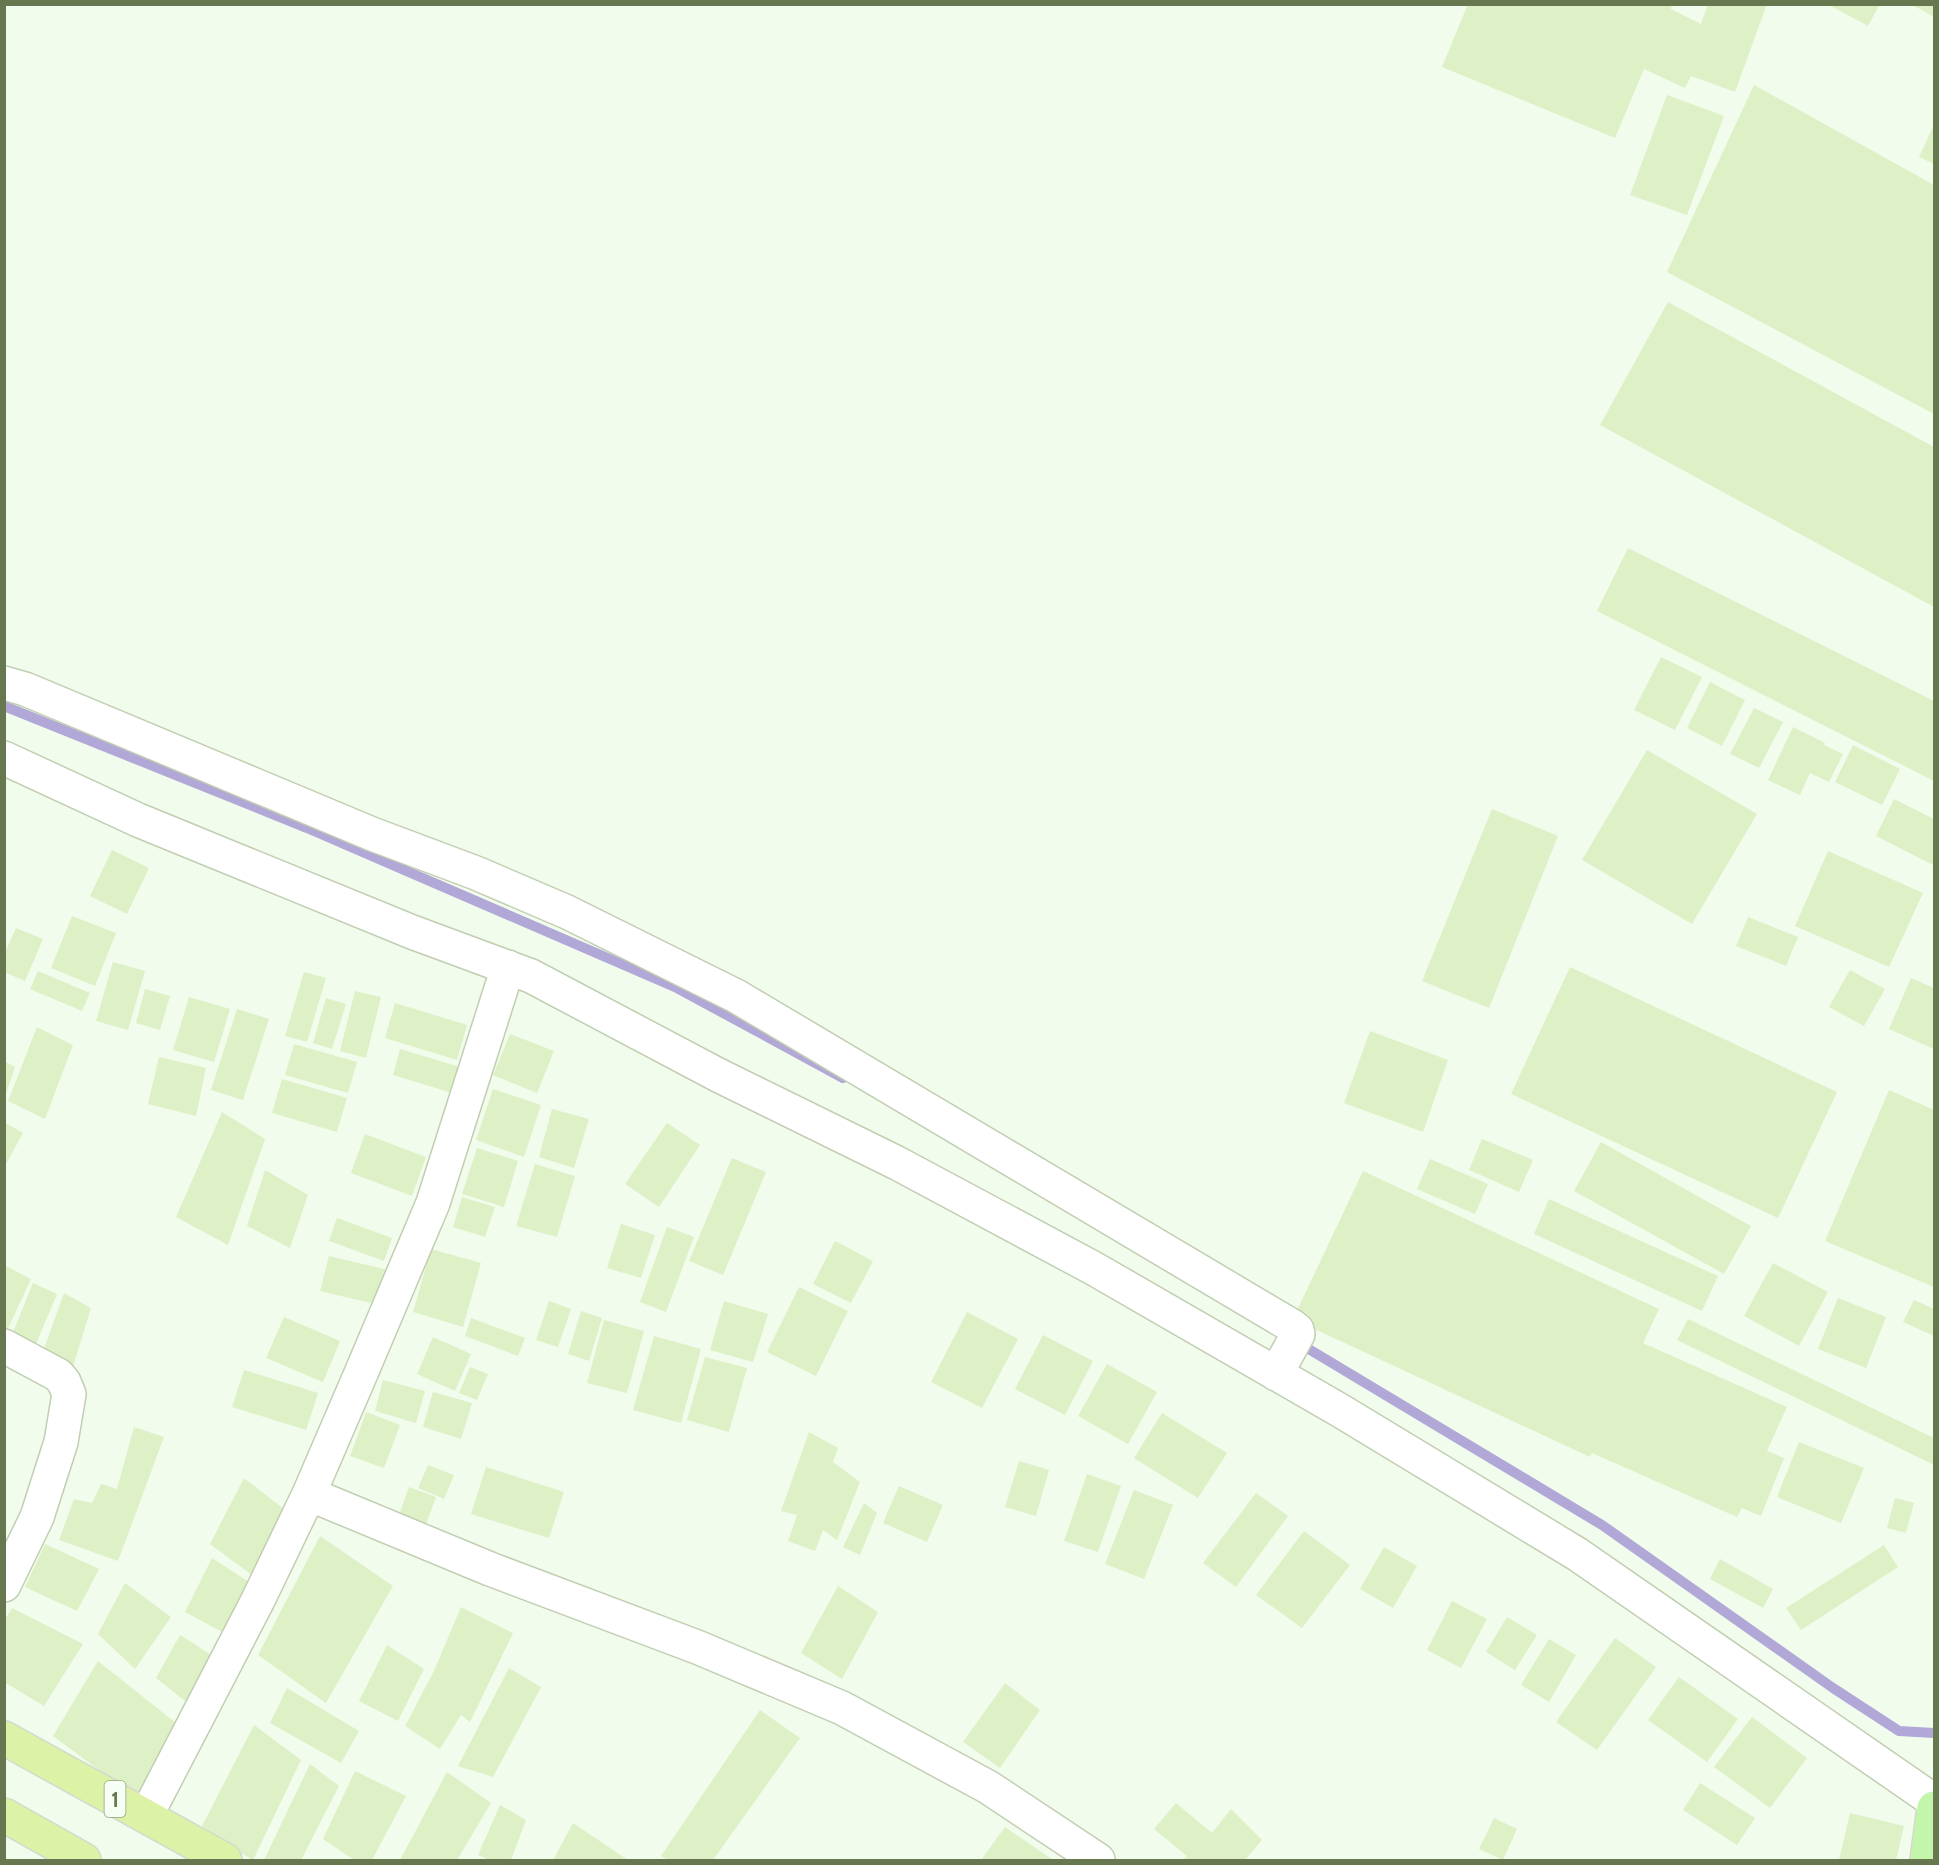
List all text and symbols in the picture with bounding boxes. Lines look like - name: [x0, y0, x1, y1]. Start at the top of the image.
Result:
- road number: 1: [104, 1781, 126, 1817]

